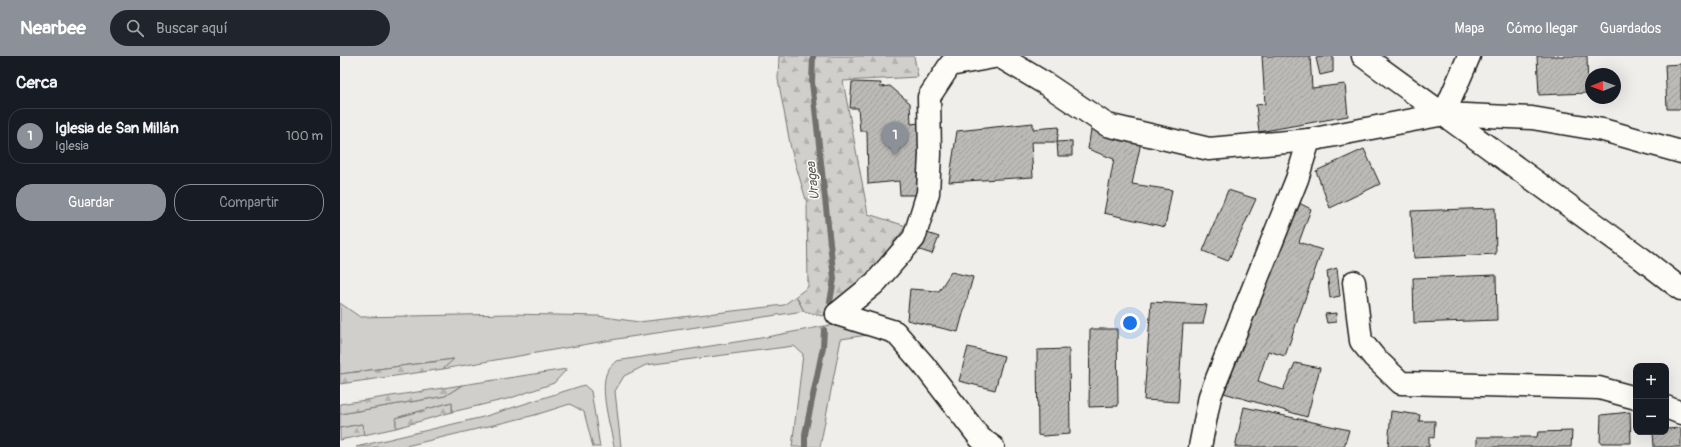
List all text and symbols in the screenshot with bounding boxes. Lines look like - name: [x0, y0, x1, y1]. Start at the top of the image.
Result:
- search box: [110, 10, 390, 46]
- text: Nearbee: [20, 16, 86, 40]
- icon: search: [124, 17, 146, 39]
- text: Buscar aquí: [156, 19, 228, 38]
- text: Mapa: [1455, 20, 1484, 37]
- text: Cómo llegar: [1506, 20, 1578, 37]
- text: Guardados: [1600, 20, 1661, 37]
- north arrow: [1585, 68, 1621, 104]
- text: Cerca: [16, 72, 57, 93]
- text: Iglesia de San Millán: [55, 119, 179, 138]
- pin: 1: [882, 122, 908, 155]
- text: 1: [27, 128, 33, 144]
- text: 100 m: [286, 128, 323, 144]
- text: Iglesia: [55, 138, 89, 154]
- water label: Uragea: [803, 160, 823, 201]
- button: Guardar: [16, 184, 166, 221]
- button: Compartir: [174, 184, 324, 221]
- your location: [1120, 313, 1140, 333]
- map controls: [1633, 363, 1669, 435]
- button: +: [1633, 363, 1669, 399]
- button: −: [1633, 399, 1669, 435]

